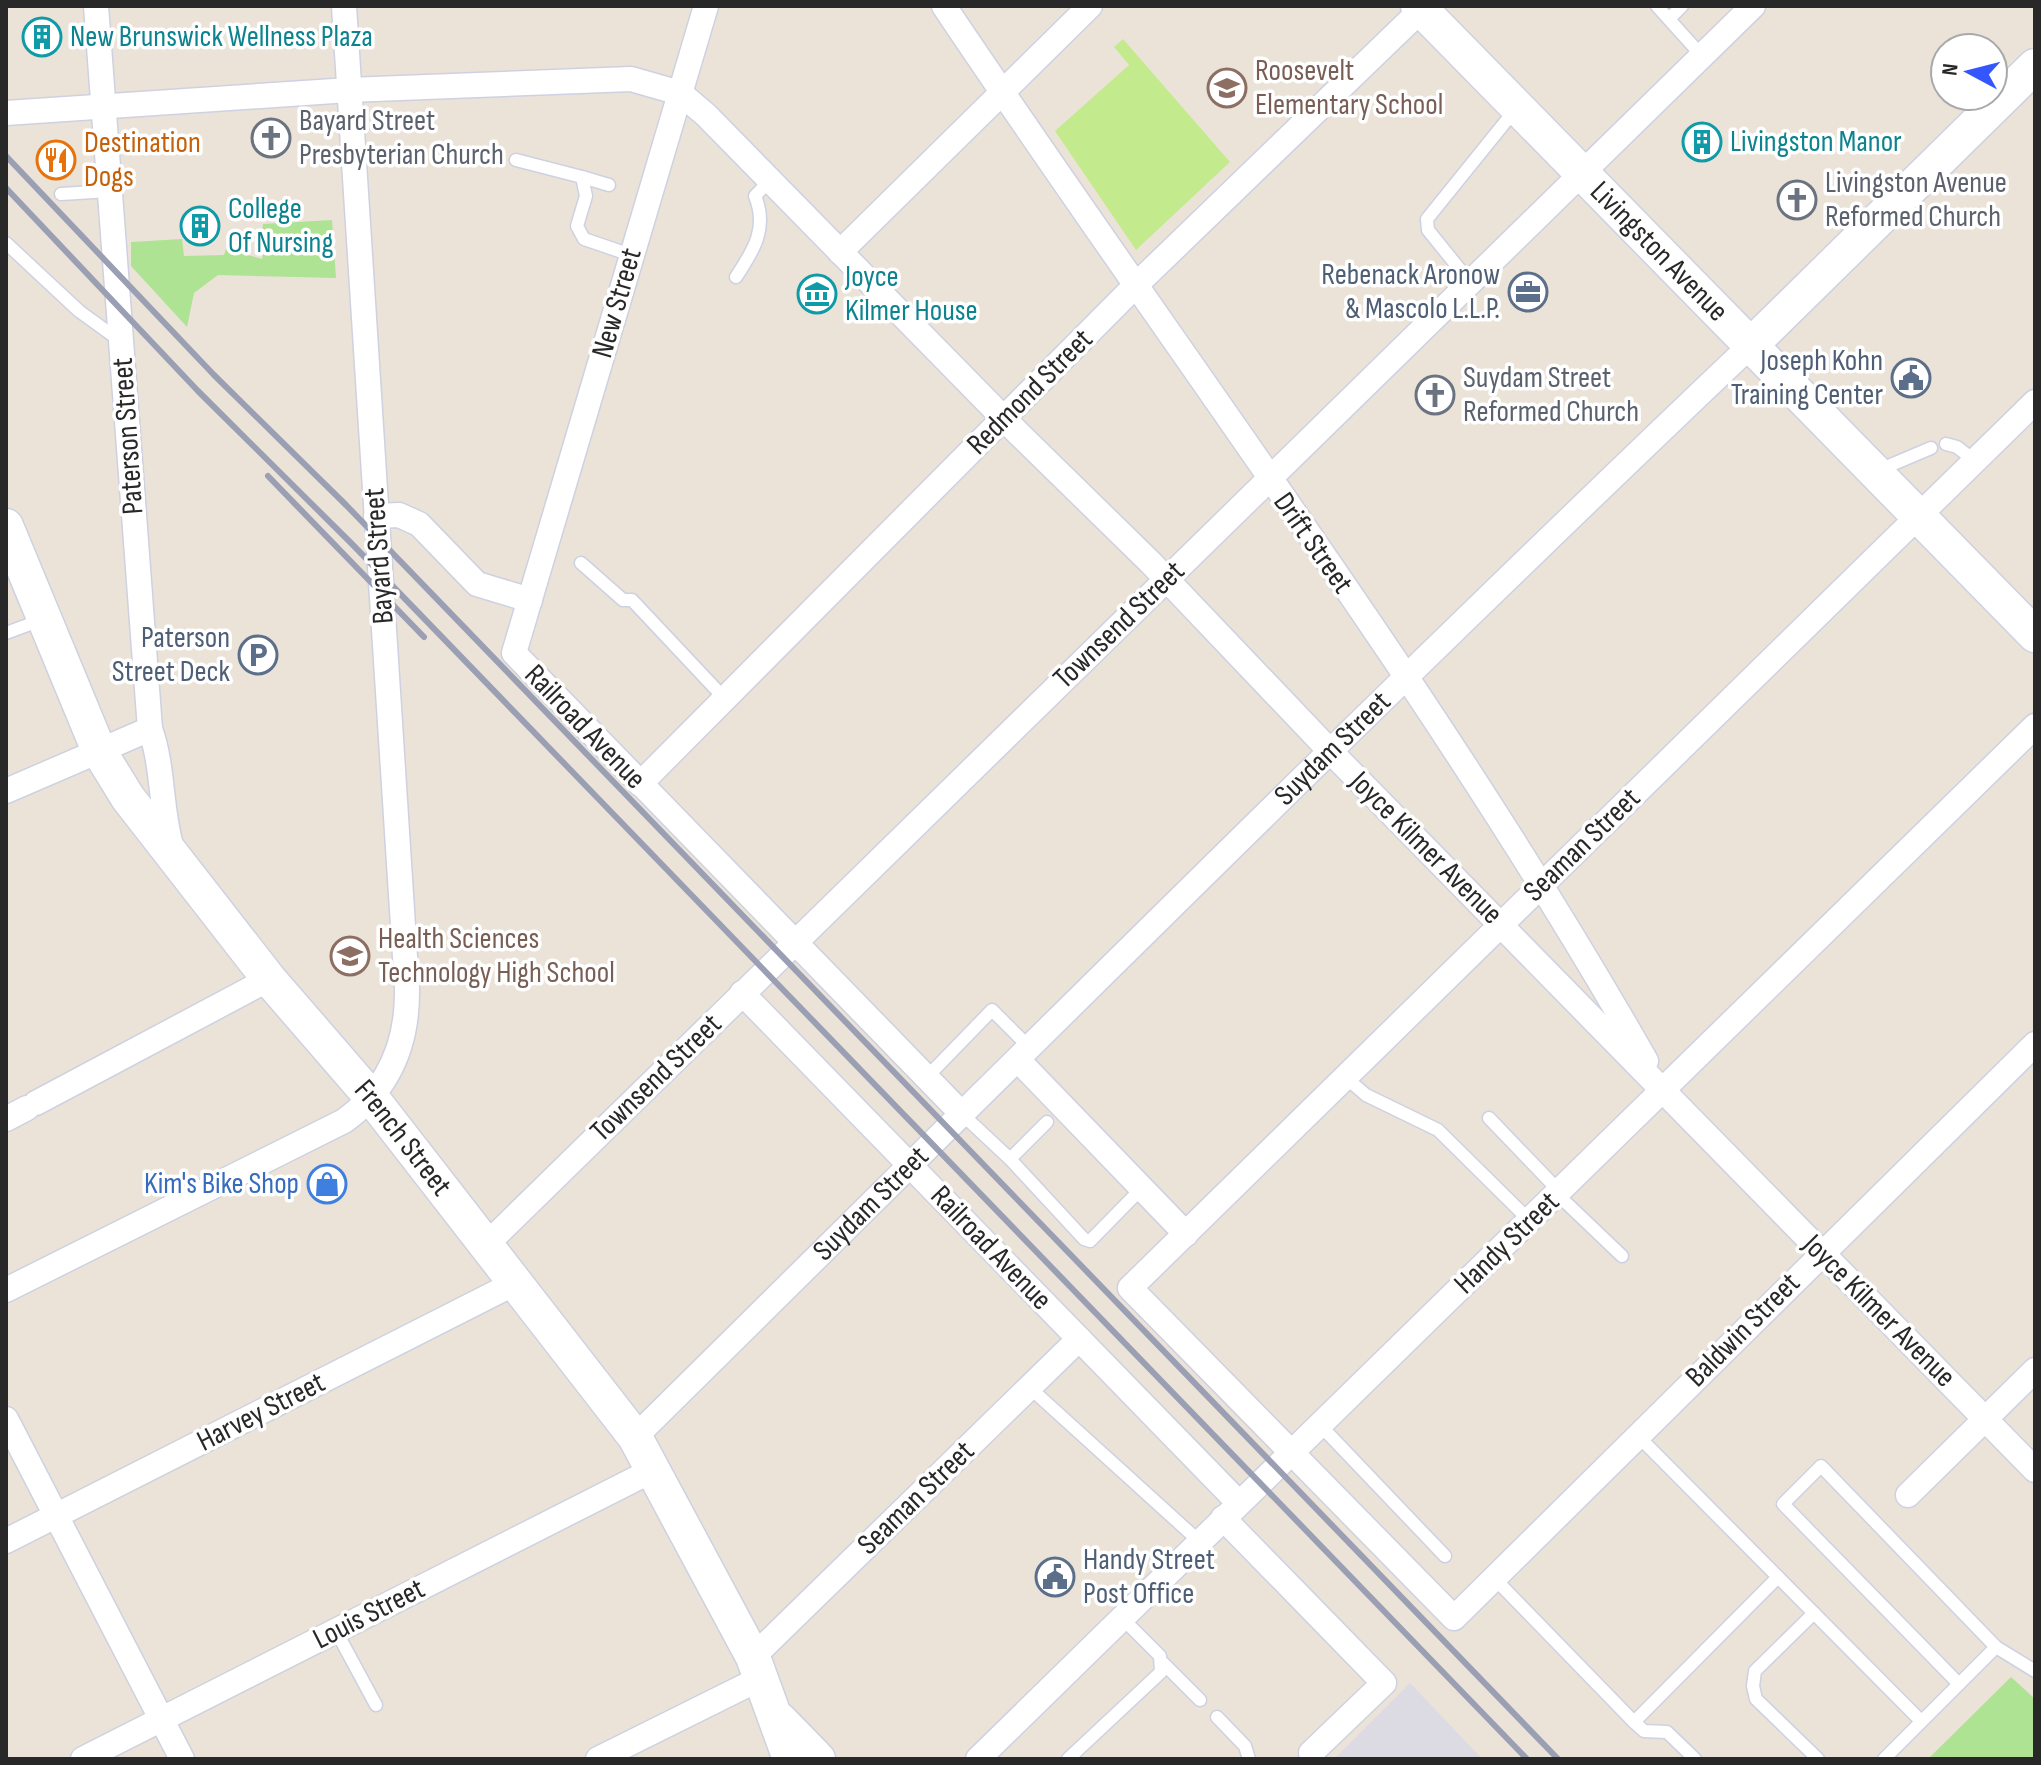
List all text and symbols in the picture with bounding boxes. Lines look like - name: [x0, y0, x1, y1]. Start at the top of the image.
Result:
- building icon: New Brunswick Wellness Plaza: [21, 16, 63, 58]
- place label: New Brunswick Wellness Plaza: [70, 19, 373, 55]
- north arrow: [1929, 32, 2009, 112]
- place label: Roosevelt Elementary School: [1255, 53, 1443, 123]
- text: N: [1937, 62, 1965, 77]
- school or university icon: Roosevelt Elementary School: [1206, 67, 1248, 109]
- place label: Bayard Street Presbyterian Church: [299, 103, 504, 173]
- church icon: Bayard Street Presbyterian Church: [250, 117, 292, 159]
- building icon: Livingston Manor: [1681, 121, 1723, 163]
- place label: Livingston Manor: [1730, 124, 1902, 160]
- place label: Destination Dogs: [84, 125, 201, 195]
- restaurant icon: Destination Dogs: [35, 139, 77, 181]
- place label: Livingston Avenue Reformed Church: [1825, 165, 2007, 235]
- street label: Livingston Avenue: [1582, 174, 1735, 329]
- church icon: Livingston Avenue Reformed Church: [1776, 179, 1818, 221]
- place label: College Of Nursing: [228, 191, 333, 261]
- building icon: College Of Nursing: [179, 205, 221, 247]
- street label: New Street: [584, 244, 650, 362]
- place label: Rebenack Aronow & Mascolo L.L.P.: [1321, 257, 1500, 327]
- place label: Joyce Kilmer House: [844, 259, 978, 329]
- office icon: Rebenack Aronow & Mascolo L.L.P.: [1507, 271, 1549, 313]
- museum icon: Joyce Kilmer House: [796, 273, 838, 315]
- street label: Redmond Street: [960, 322, 1100, 462]
- place label: Joseph Kohn Training Center: [1731, 343, 1883, 413]
- street label: Paterson Street: [105, 356, 151, 516]
- public building icon: Joseph Kohn Training Center: [1890, 357, 1932, 399]
- place label: Suydam Street Reformed Church: [1463, 360, 1639, 430]
- church icon: Suydam Street Reformed Church: [1414, 374, 1456, 416]
- street label: Drift Street: [1265, 486, 1361, 600]
- street label: Bayard Street: [356, 487, 402, 625]
- street label: Townsend Street: [1046, 554, 1192, 696]
- place label: Paterson Street Deck: [112, 620, 231, 690]
- parking icon: Paterson Street Deck: [237, 634, 279, 676]
- street label: Railroad Avenue: [517, 657, 653, 797]
- street label: Suydam Street: [1267, 684, 1398, 813]
- street label: Joyce Kilmer Avenue: [1341, 763, 1510, 932]
- street label: Seaman Street: [1516, 781, 1648, 909]
- place label: Health Sciences Technology High School: [378, 921, 615, 991]
- school or university icon: Health Sciences Technology High School: [329, 935, 371, 977]
- street label: Townsend Street: [583, 1007, 729, 1149]
- street label: French Street: [346, 1073, 459, 1203]
- street label: Suydam Street: [806, 1139, 936, 1269]
- shop icon: Kim's Bike Shop: [306, 1163, 348, 1205]
- place label: Kim's Bike Shop: [144, 1166, 299, 1202]
- street label: Railroad Avenue: [923, 1178, 1059, 1318]
- street label: Handy Street: [1447, 1184, 1567, 1302]
- street label: Joyce Kilmer Avenue: [1794, 1226, 1963, 1395]
- street label: Baldwin Street: [1679, 1266, 1807, 1394]
- street label: Harvey Street: [191, 1365, 331, 1459]
- street label: Seaman Street: [850, 1434, 982, 1562]
- place label: Handy Street Post Office: [1083, 1542, 1215, 1612]
- public building icon: Handy Street Post Office: [1034, 1556, 1076, 1598]
- street label: Louis Street: [307, 1571, 431, 1657]

